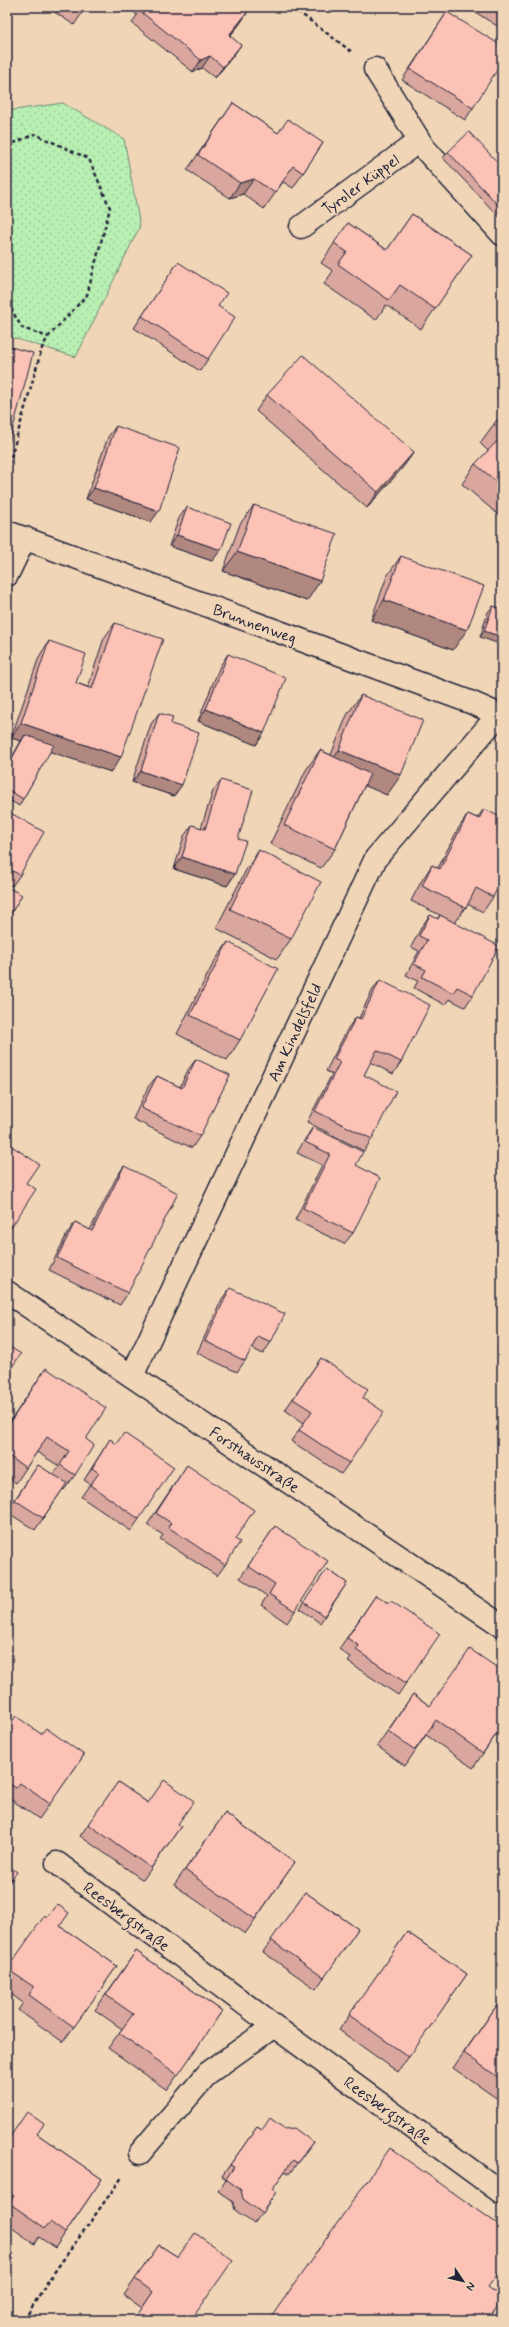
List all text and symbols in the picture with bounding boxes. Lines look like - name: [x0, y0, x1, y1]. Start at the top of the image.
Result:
- street label: Tyroler Küppel: [318, 150, 404, 220]
- street label: Brunnenweg: [210, 600, 299, 649]
- street label: Am Kindelsfeld: [263, 980, 327, 1085]
- street label: Forsthausstraße: [205, 1422, 304, 1498]
- street label: Reesbergstraße: [78, 1878, 174, 1958]
- street label: Reesbergstraße: [338, 2072, 435, 2151]
- north arrow: [443, 2261, 483, 2301]
- text: N: [463, 2279, 478, 2293]

